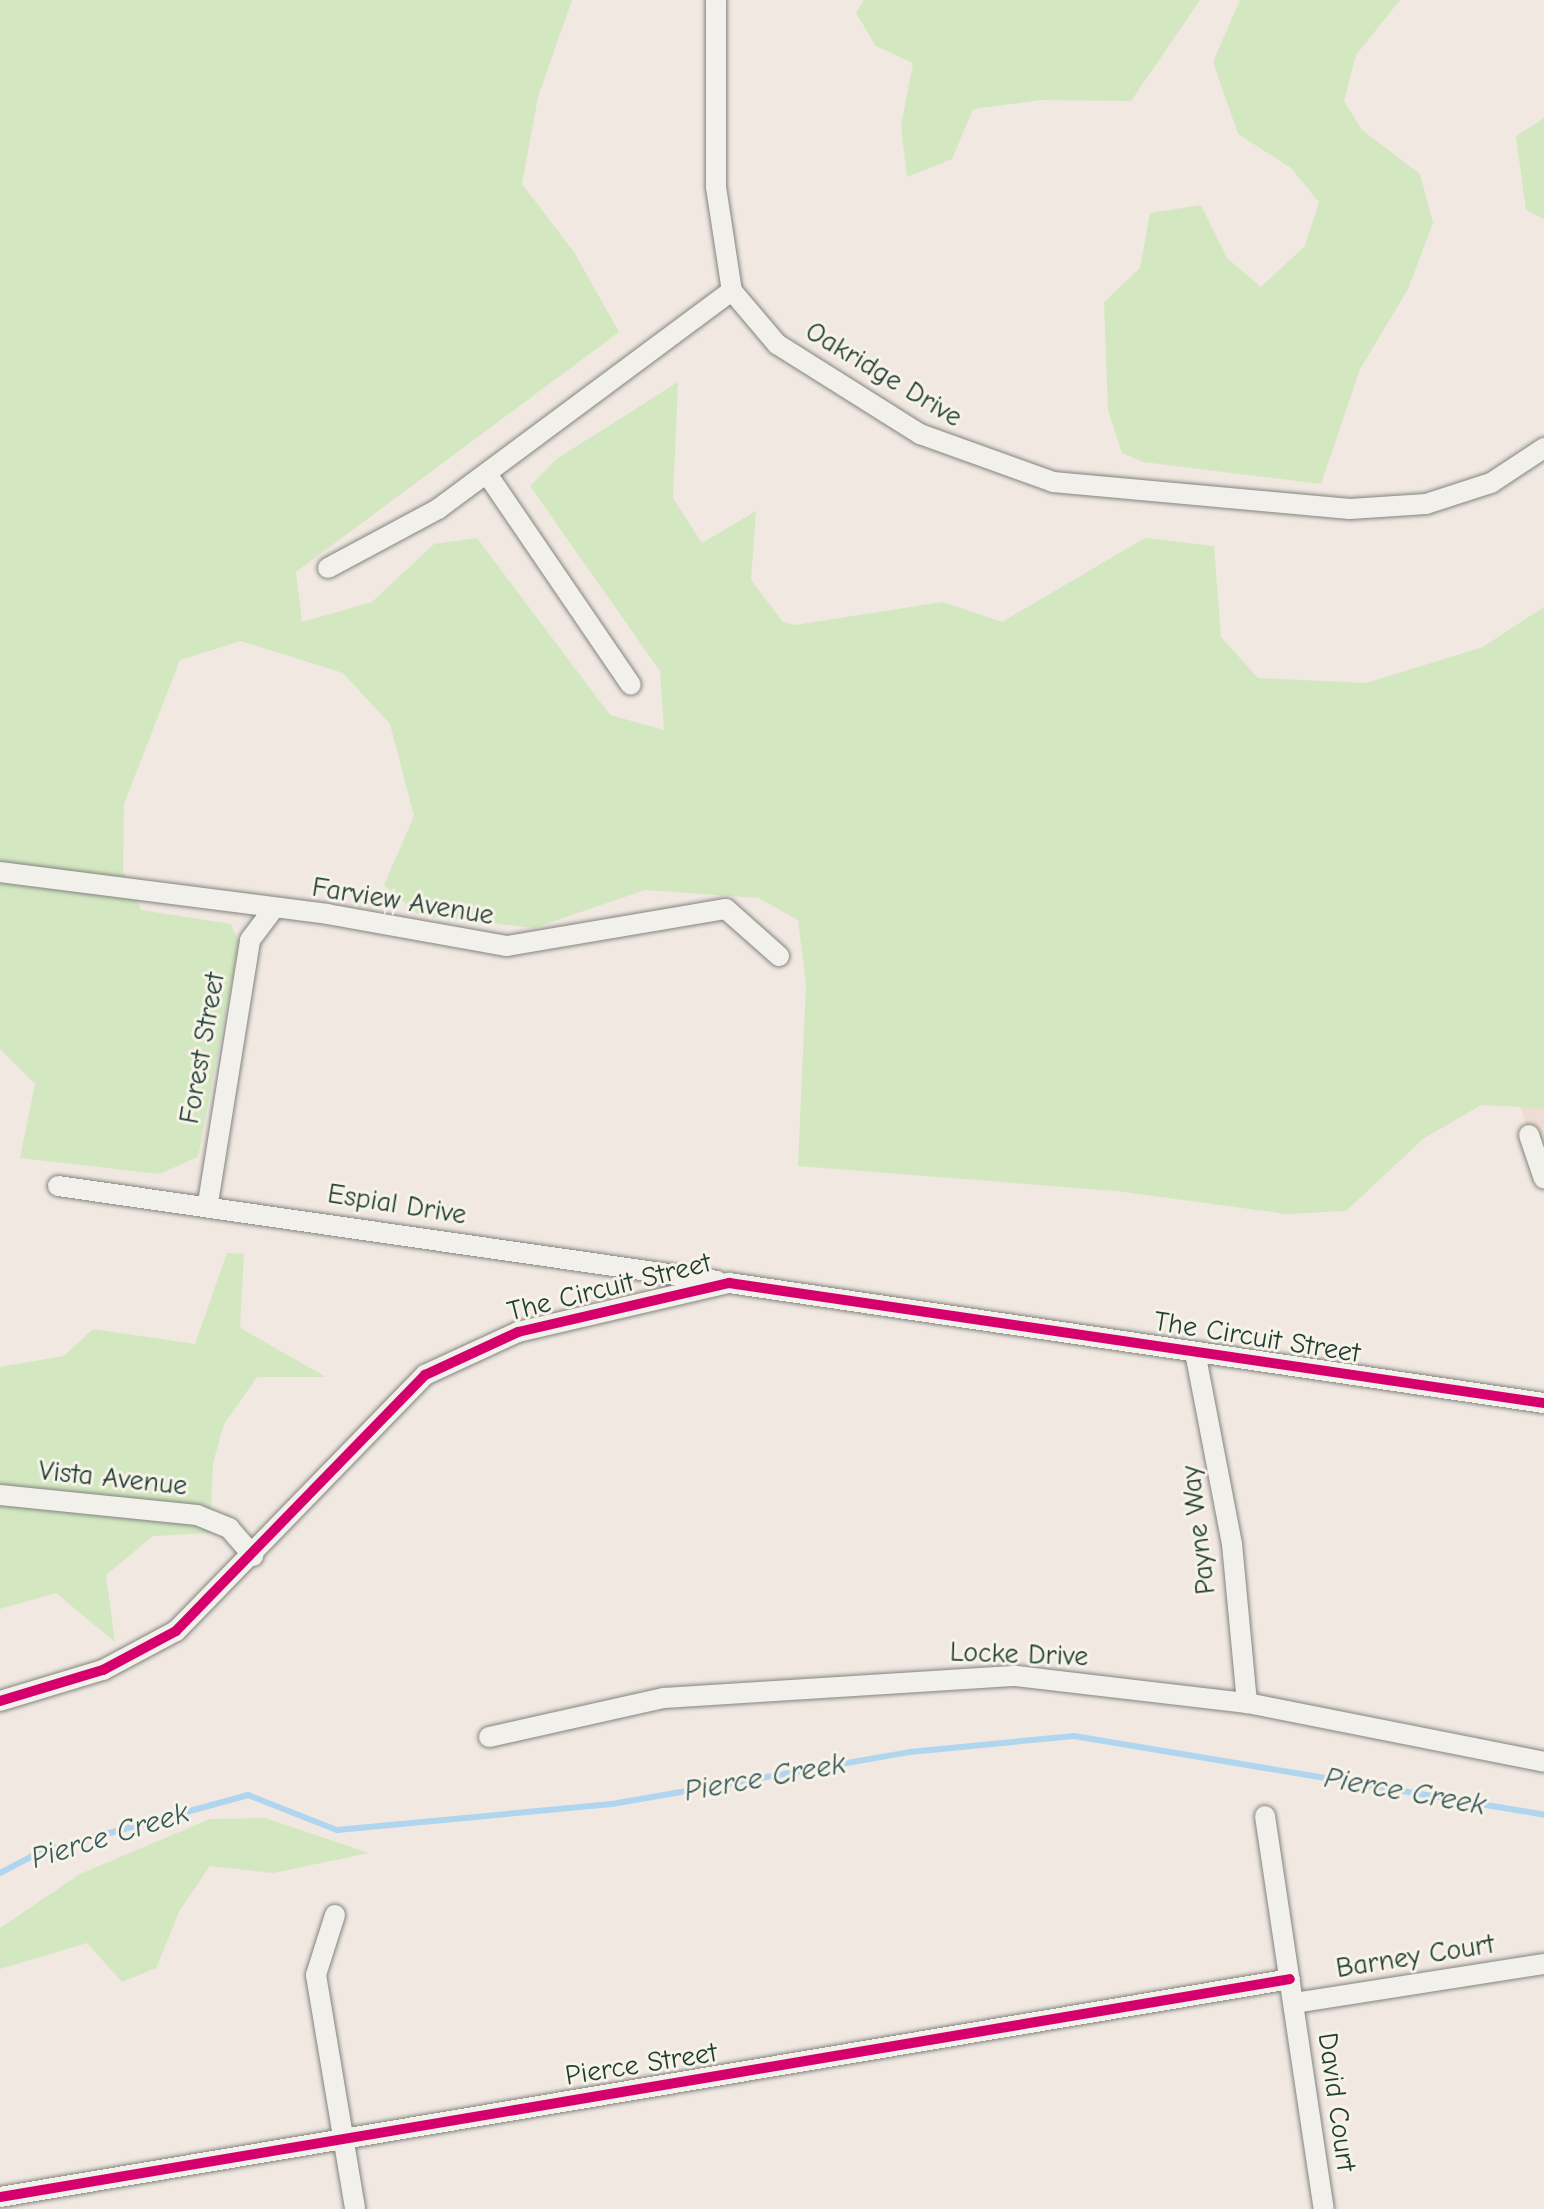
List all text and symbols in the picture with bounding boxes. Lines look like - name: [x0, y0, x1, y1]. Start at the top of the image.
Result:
- street label: Oakridge Drive: [800, 314, 968, 434]
- street label: Farview Avenue: [310, 870, 496, 932]
- street label: Forest Street: [172, 970, 232, 1126]
- street label: Espial Drive: [325, 1176, 469, 1232]
- street label: The Circuit Street: [504, 1245, 714, 1329]
- street label: The Circuit Street: [1151, 1304, 1363, 1370]
- street label: Vista Avenue: [37, 1453, 189, 1503]
- street label: Payne Way: [1173, 1464, 1223, 1596]
- street label: Locke Drive: [949, 1635, 1089, 1673]
- water label: Pierce Creek: [681, 1746, 849, 1810]
- water label: Pierce Creek: [1321, 1760, 1489, 1824]
- water label: Pierce Creek: [27, 1795, 193, 1877]
- street label: Barney Court: [1333, 1927, 1497, 1985]
- street label: David Court: [1311, 2030, 1363, 2174]
- street label: Pierce Street: [563, 2035, 719, 2093]

